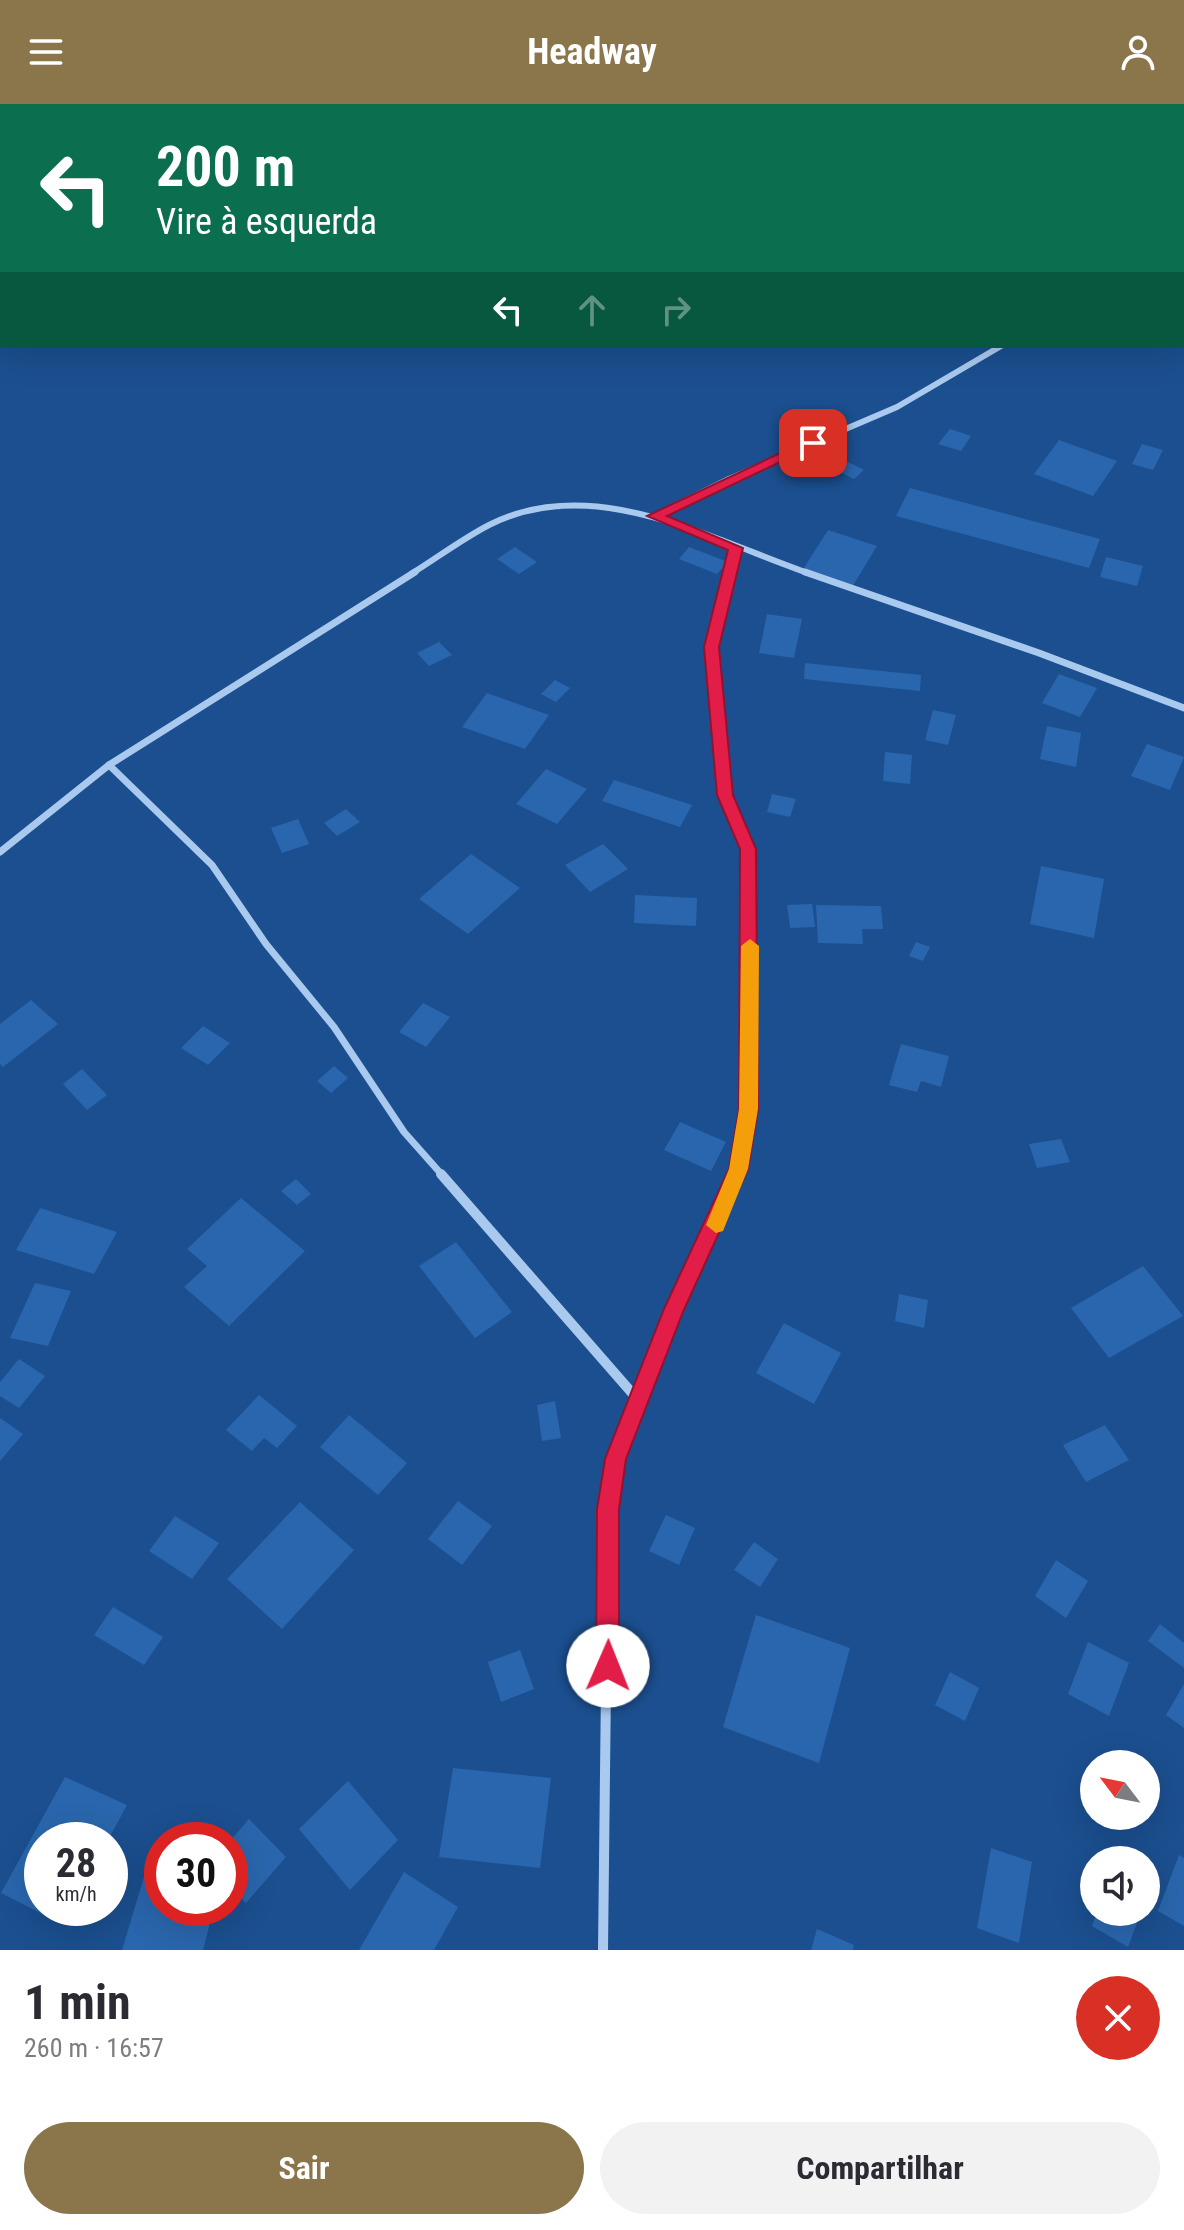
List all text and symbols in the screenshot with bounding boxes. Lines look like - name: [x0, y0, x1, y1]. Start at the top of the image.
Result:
- icon: menu: [24, 30, 68, 74]
- icon: person: [1116, 30, 1160, 74]
- text: Headway: [527, 31, 657, 73]
- text: 200 m: [156, 134, 295, 200]
- icon: left: [24, 136, 128, 240]
- text: Vire à esquerda: [156, 201, 377, 243]
- icon: left: [486, 288, 530, 332]
- icon: ahead: [570, 288, 614, 332]
- icon: right: [654, 288, 698, 332]
- pin: [779, 409, 847, 477]
- icon: arrive: [791, 421, 835, 465]
- position arrow: [566, 1624, 650, 1708]
- north arrow: [1080, 1750, 1160, 1830]
- map controls: [1080, 1750, 1160, 1926]
- speed limit sign: 30: [144, 1822, 248, 1926]
- text: 28: [56, 1840, 96, 1887]
- button: sound: [1080, 1846, 1160, 1926]
- text: km/h: [55, 1882, 97, 1906]
- text: 1 min: [24, 1974, 131, 2031]
- button: close: [1076, 1976, 1160, 2060]
- text: 260 m · 16:57: [24, 2033, 164, 2063]
- button: Sair: [24, 2122, 584, 2214]
- button: Compartilhar: [600, 2122, 1160, 2214]

